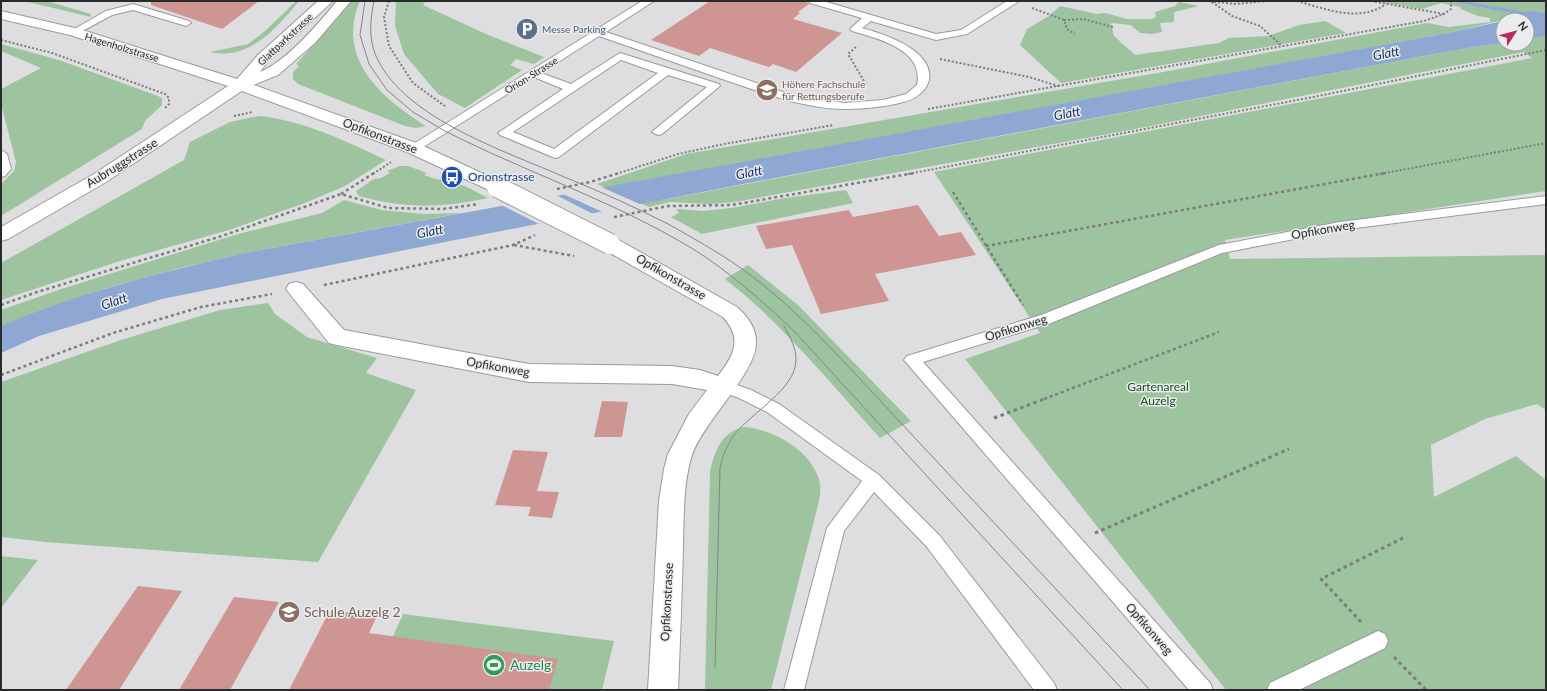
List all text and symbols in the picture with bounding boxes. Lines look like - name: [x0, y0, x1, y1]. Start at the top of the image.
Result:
- street label: Glattparkstrasse: [255, 10, 315, 68]
- north arrow: [1495, 12, 1535, 52]
- parking icon: Messe Parking: [514, 16, 540, 42]
- text: N: [1516, 19, 1531, 33]
- place label: Messe Parking: [542, 23, 606, 35]
- street label: Hagenholzstrasse: [83, 30, 161, 64]
- water label: Glatt: [1371, 42, 1401, 63]
- street label: Orion-Strasse: [502, 54, 560, 96]
- school or university icon: Höhere Fachschule für Rettungsberufe: [754, 77, 780, 103]
- place label: Höhere Fachschule für Rettungsberufe: [782, 78, 865, 102]
- water label: Glatt: [1052, 102, 1082, 123]
- street label: Opfikonstrasse: [341, 114, 420, 157]
- street label: Aubruggstrasse: [83, 135, 160, 190]
- water label: Glatt: [734, 161, 764, 182]
- bus stop icon: Orionstrasse: [439, 164, 465, 190]
- place label: Orionstrasse: [468, 169, 535, 184]
- street label: Opfikonweg: [1290, 217, 1356, 242]
- water label: Glatt: [415, 220, 445, 241]
- street label: Opfikonstrasse: [633, 250, 709, 303]
- water label: Glatt: [99, 289, 130, 313]
- street label: Opfikonweg: [983, 311, 1049, 344]
- street label: Opfikonweg: [465, 354, 531, 379]
- park label: Gartenareal Auzelg: [1127, 379, 1189, 408]
- street label: Opfikonstrasse: [657, 562, 676, 642]
- school or university icon: Schule Auzelg 2: [276, 599, 302, 625]
- street label: Opfikonweg: [1123, 600, 1176, 658]
- place label: Schule Auzelg 2: [304, 603, 401, 620]
- sports icon: Auzelg: [481, 652, 507, 678]
- place label: Auzelg: [510, 656, 551, 673]

